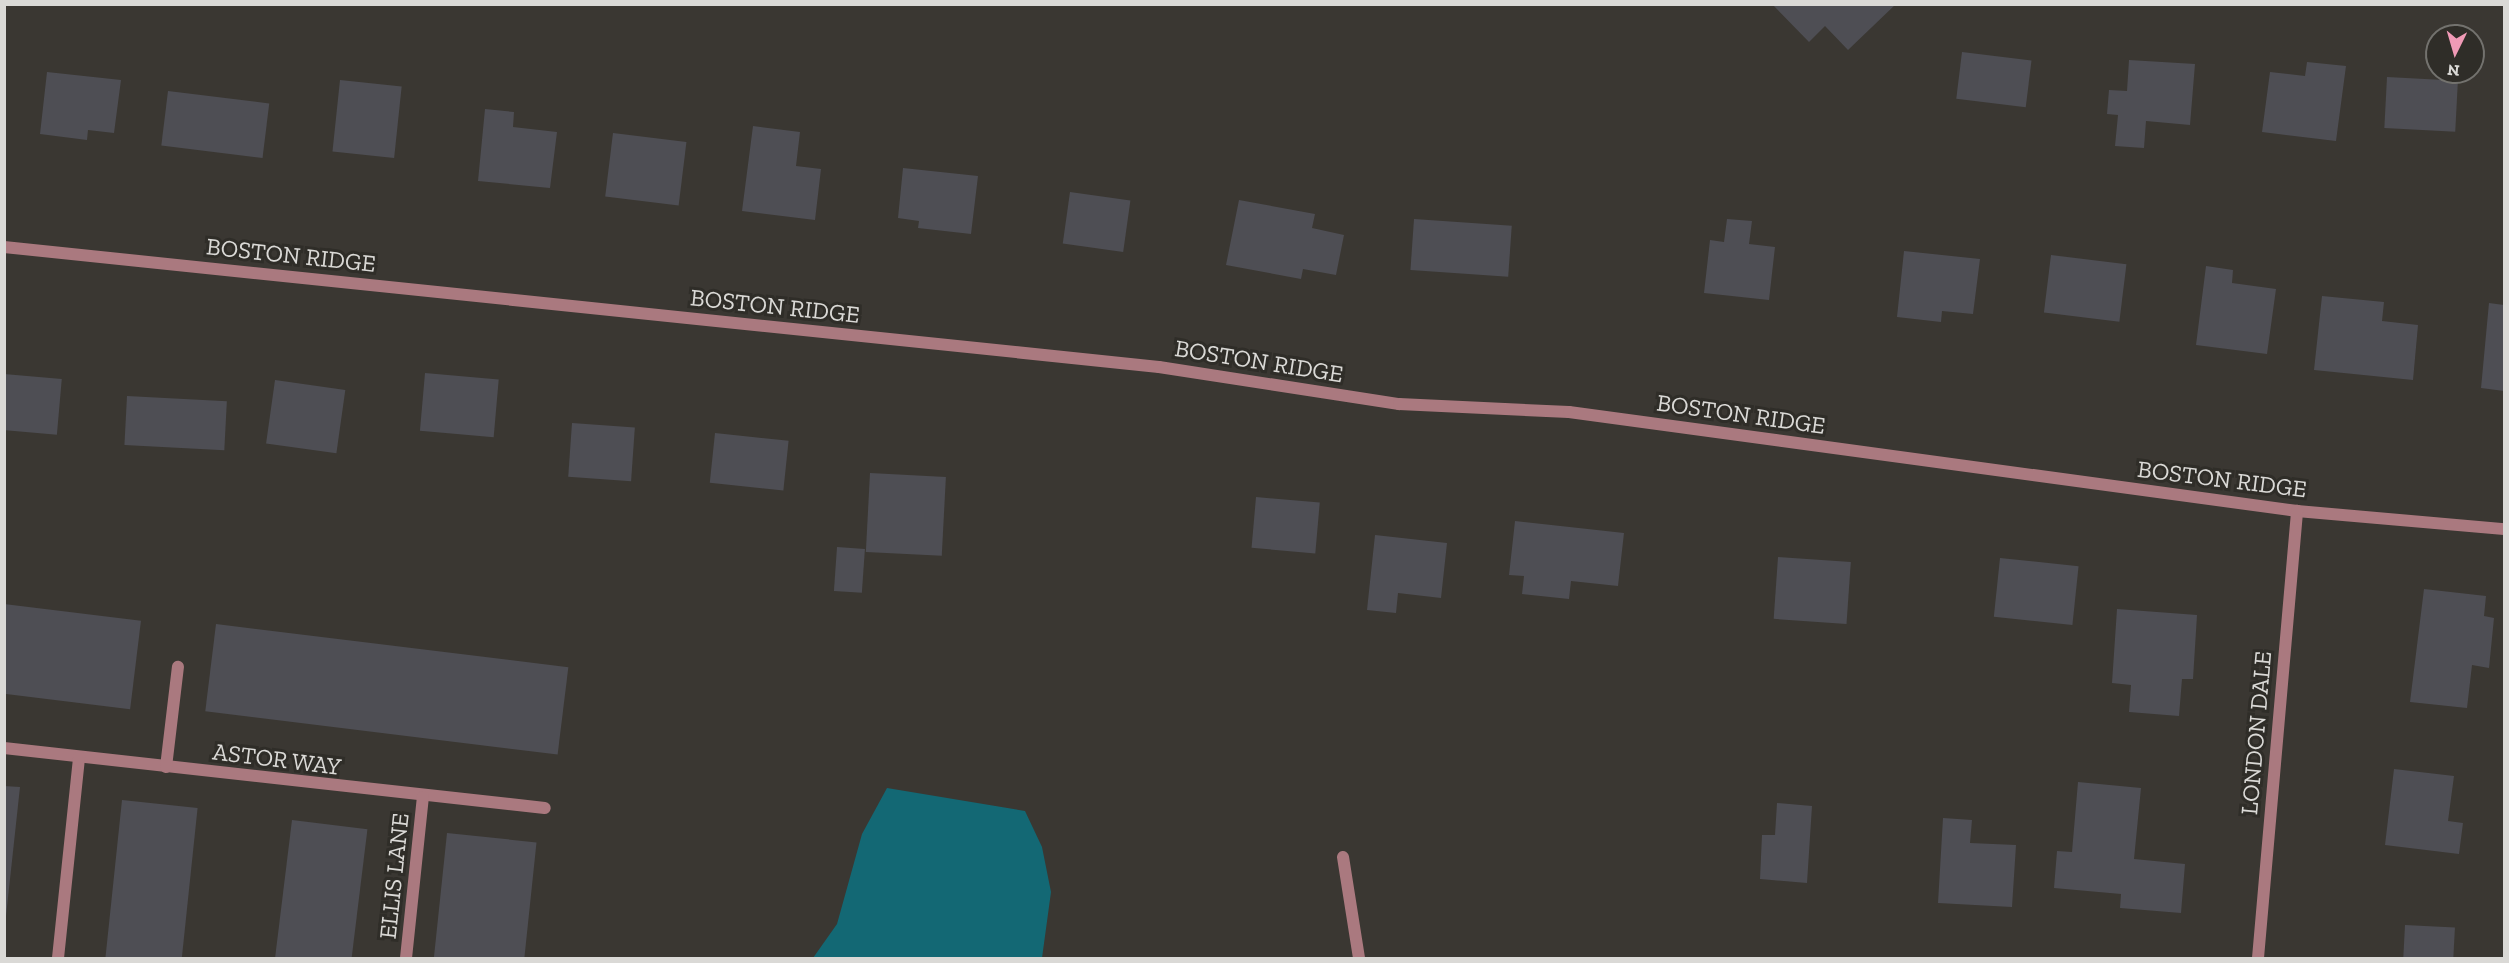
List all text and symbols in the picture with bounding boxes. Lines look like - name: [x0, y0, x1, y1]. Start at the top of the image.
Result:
- north arrow: [2425, 24, 2485, 84]
- text: N: [2447, 60, 2460, 80]
- street label: BOSTON RIDGE: [205, 232, 377, 278]
- street label: BOSTON RIDGE: [689, 283, 861, 329]
- street label: BOSTON RIDGE: [1173, 333, 1345, 389]
- street label: BOSTON RIDGE: [1655, 388, 1827, 440]
- street label: BOSTON RIDGE: [2136, 454, 2308, 504]
- street label: LONDON DALE: [2235, 650, 2277, 816]
- street label: ASTOR WAY: [211, 737, 343, 781]
- street label: ELLIS LANE: [373, 811, 415, 941]

